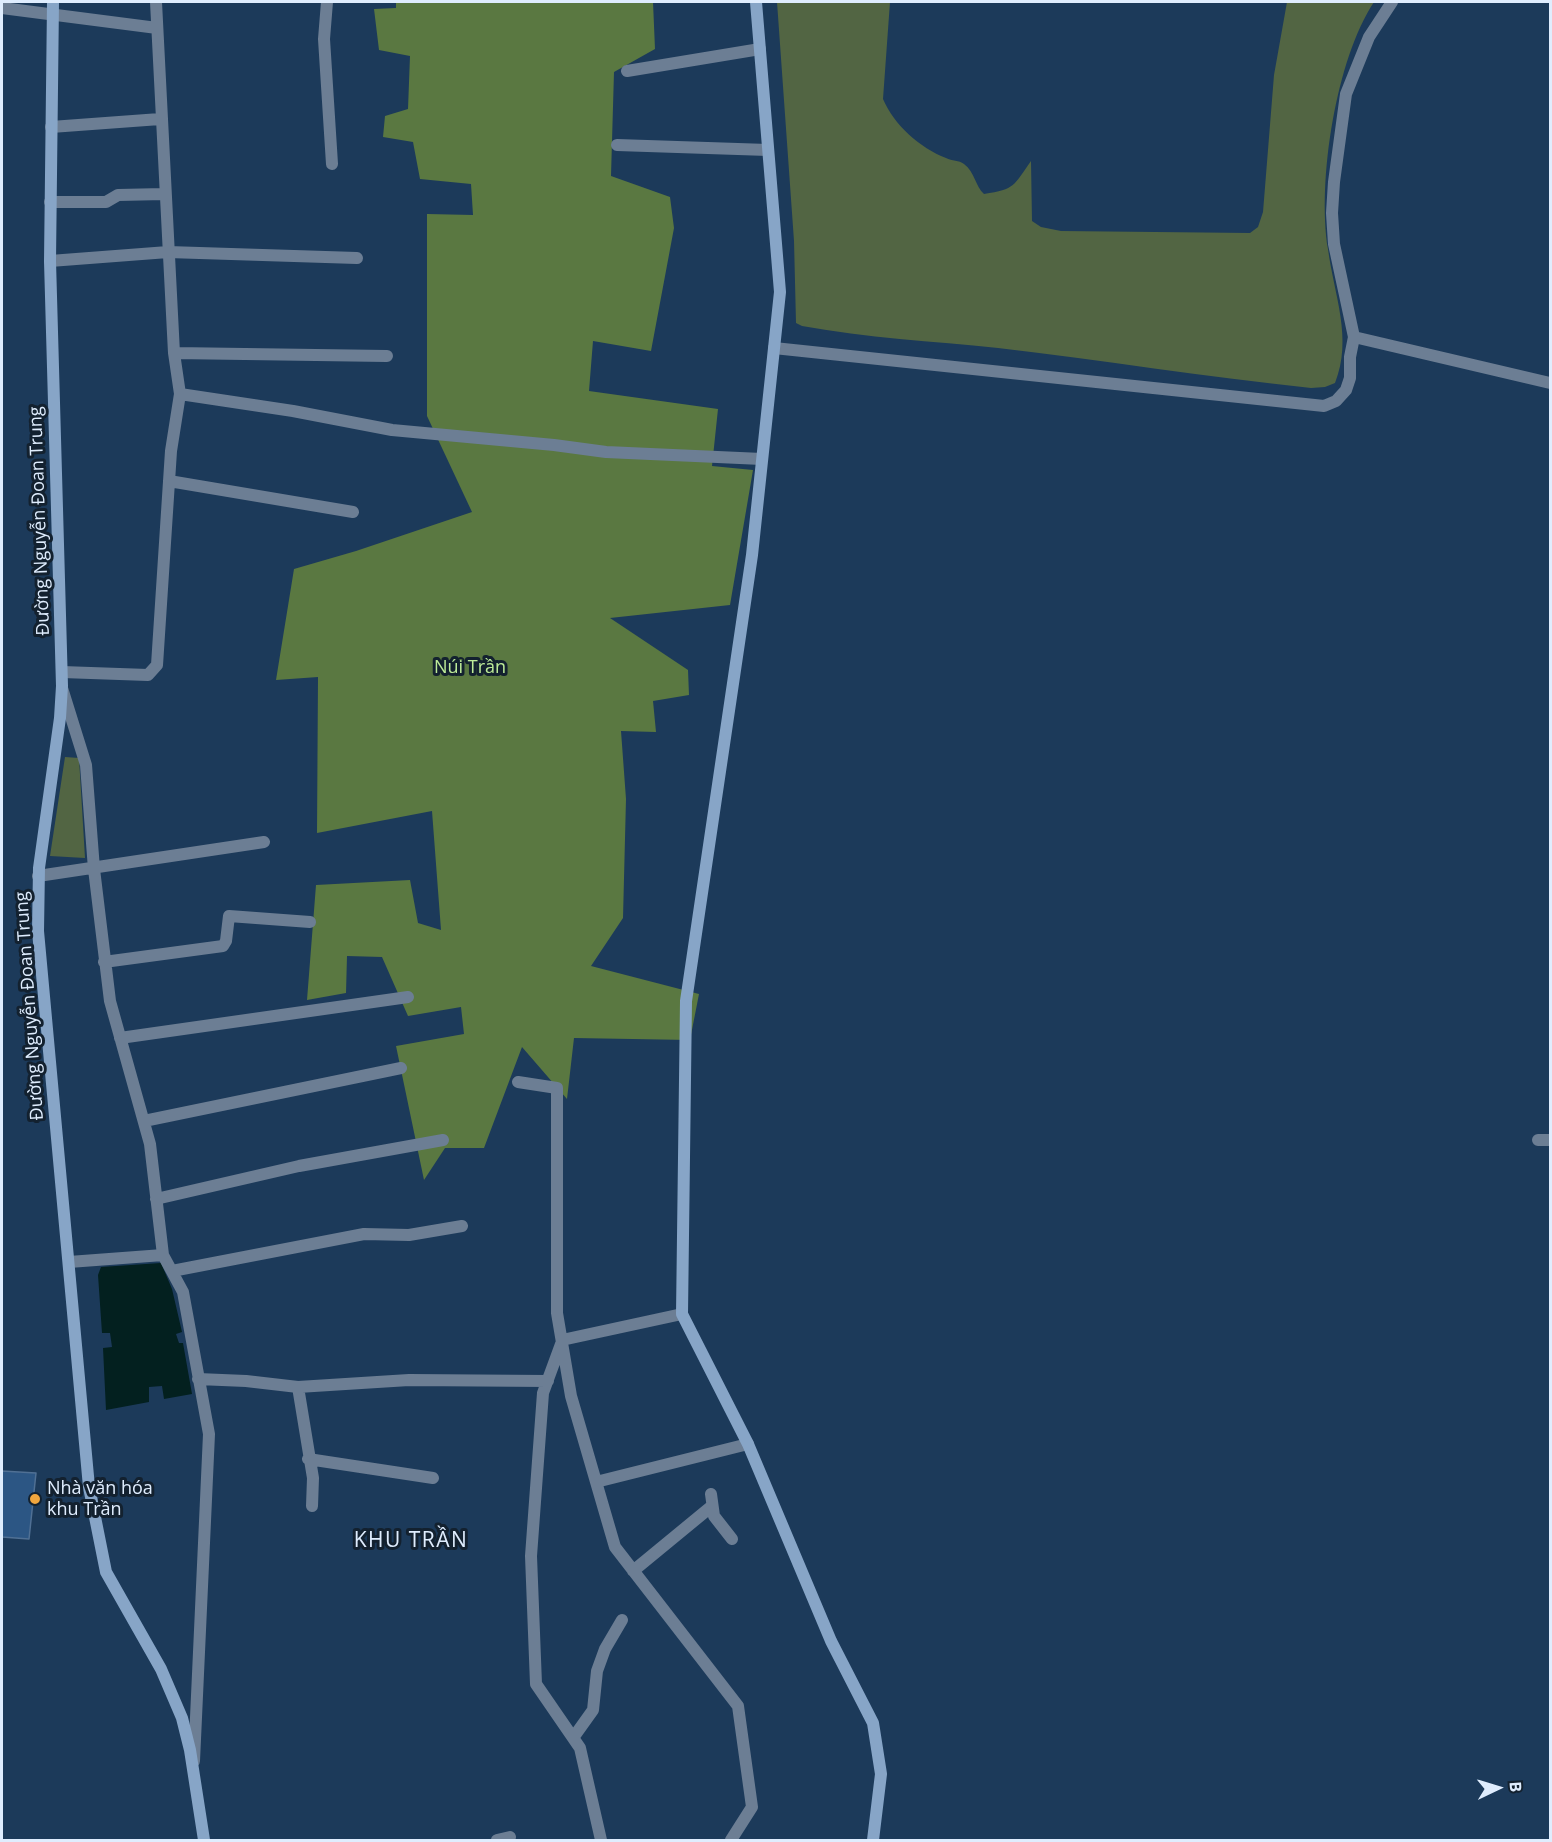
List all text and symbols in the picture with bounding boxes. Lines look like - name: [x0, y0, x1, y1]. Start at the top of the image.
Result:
- street label: Đường Nguyễn Đoan Trung: [25, 406, 55, 636]
- park label: Núi Trần: [434, 657, 506, 679]
- street label: Đường Nguyễn Đoan Trung: [11, 891, 49, 1121]
- place label: Nhà văn hóa khu Trần: [47, 1478, 153, 1520]
- marker: Nhà văn hóa khu Trần: [28, 1492, 42, 1506]
- district label: KHU TRẦN: [354, 1528, 468, 1554]
- north arrow: [1468, 1758, 1528, 1818]
- text: B: [1505, 1781, 1527, 1793]

